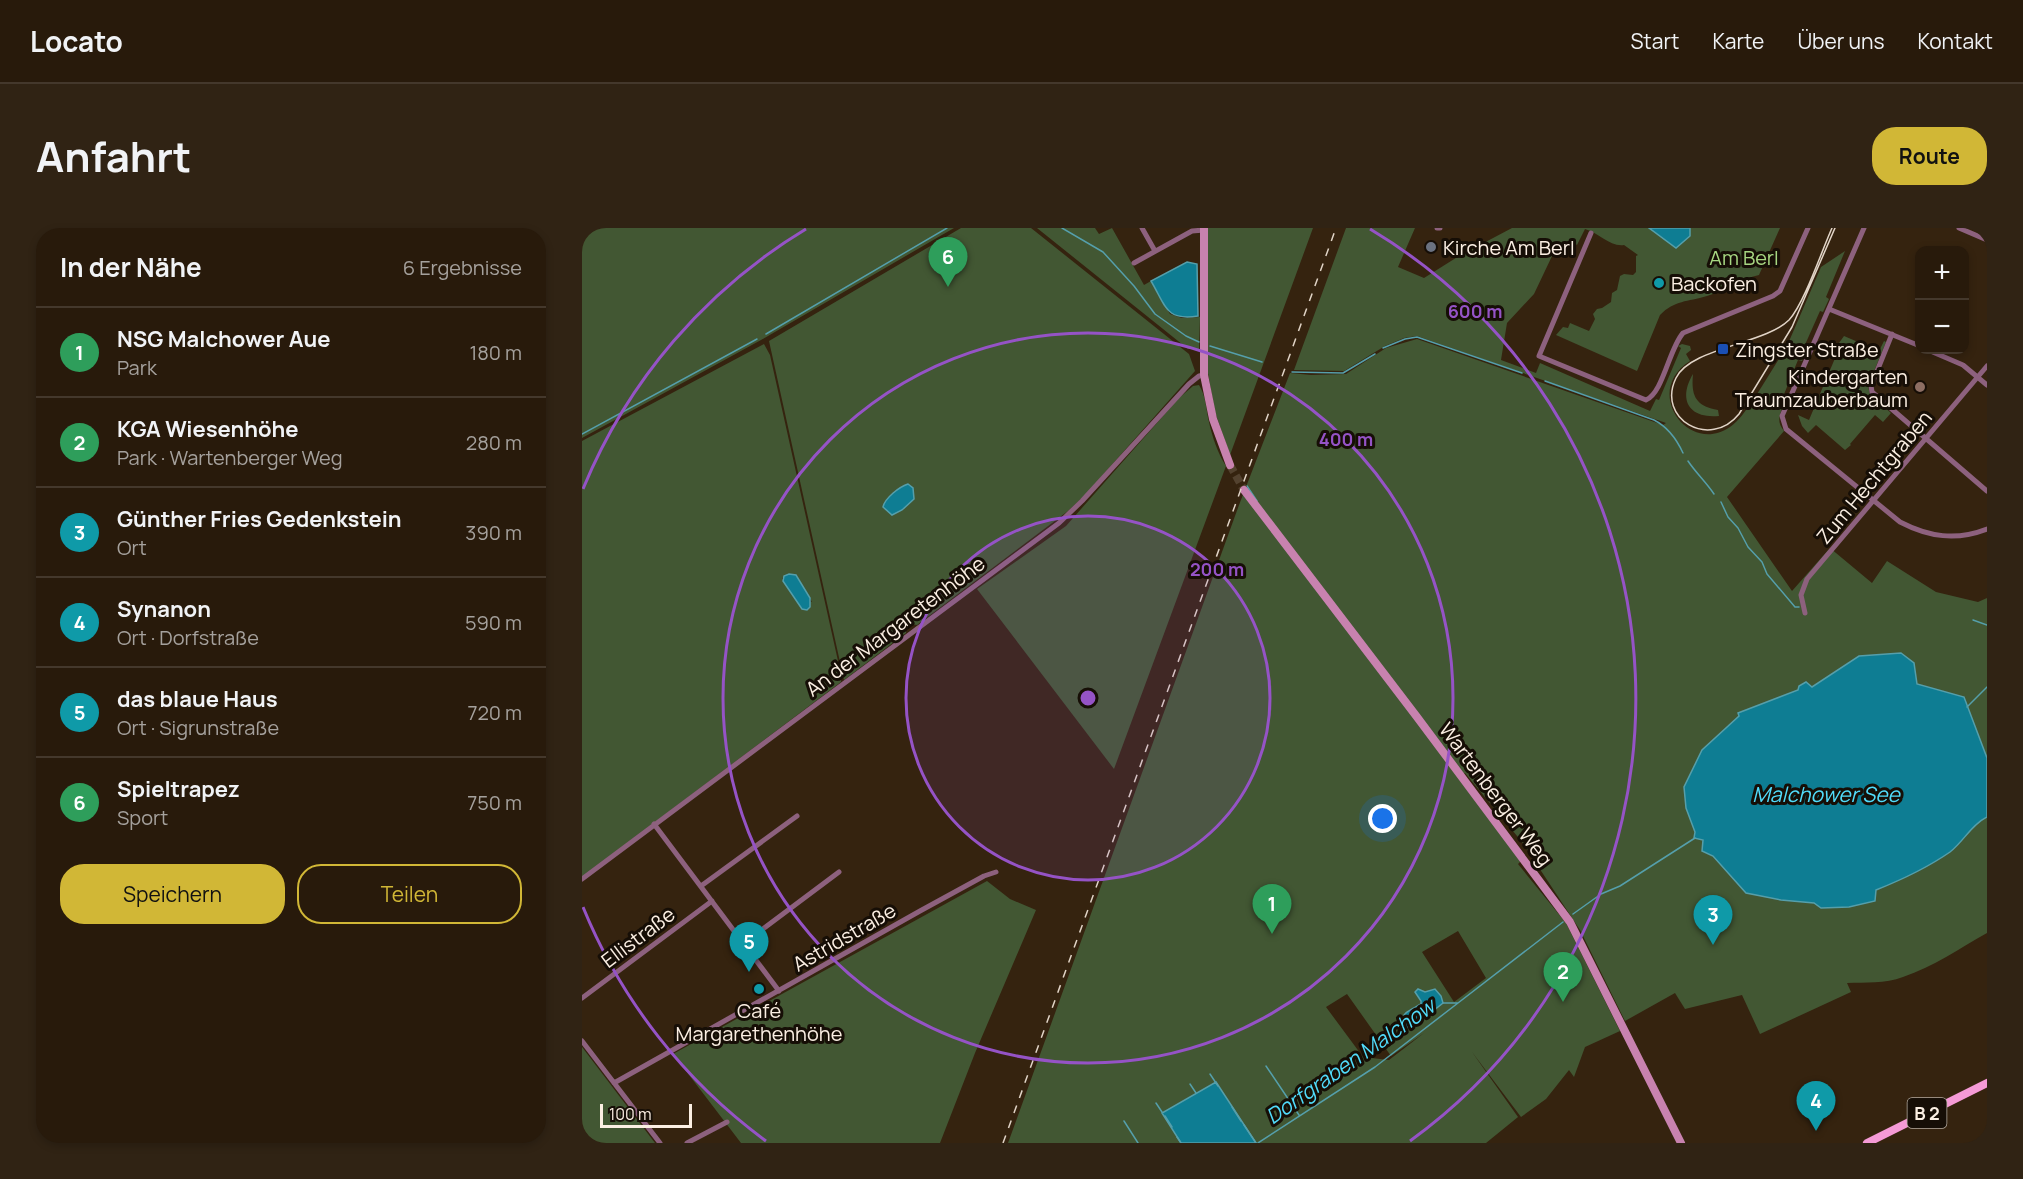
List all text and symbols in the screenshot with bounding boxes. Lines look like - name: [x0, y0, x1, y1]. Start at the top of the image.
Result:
- text: Locato: [30, 22, 123, 60]
- text: Start: [1630, 27, 1679, 55]
- text: Karte: [1712, 27, 1764, 55]
- text: Über uns: [1797, 27, 1885, 55]
- text: Kontakt: [1918, 27, 1993, 55]
- text: Anfahrt: [36, 127, 191, 185]
- button: Route: [1872, 127, 1987, 185]
- place label: Kirche Am Berl: [1443, 234, 1575, 261]
- pin: 6: [928, 238, 968, 287]
- marker: Kirche Am Berl: [1424, 240, 1438, 254]
- park label: Am Berl: [1709, 244, 1779, 271]
- map controls: [1915, 246, 1969, 354]
- button: +: [1915, 246, 1969, 300]
- text: In der Nähe: [60, 249, 202, 285]
- text: 6 Ergebnisse: [403, 254, 522, 281]
- place label: Backofen: [1671, 270, 1757, 297]
- marker: Backofen: [1652, 276, 1666, 290]
- text: 600 m: [1448, 299, 1502, 323]
- button: −: [1915, 300, 1969, 354]
- text: NSG Malchower Aue: [117, 324, 330, 354]
- place label: Zingster Straße: [1735, 336, 1879, 363]
- text: 1: [75, 339, 84, 366]
- text: 180 m: [469, 339, 522, 366]
- marker: Zingster Straße: [1716, 342, 1730, 356]
- text: Park: [117, 354, 157, 381]
- place label: Kindergarten Traumzauberbaum: [1735, 363, 1908, 413]
- marker: Kindergarten Traumzauberbaum: [1913, 380, 1927, 394]
- street label: Zum Hechtgraben: [1810, 405, 1938, 549]
- text: KGA Wiesenhöhe: [117, 414, 299, 444]
- text: 400 m: [1319, 427, 1373, 451]
- text: 2: [74, 429, 85, 456]
- text: 280 m: [466, 429, 522, 456]
- text: Park · Wartenberger Weg: [117, 444, 343, 471]
- text: Günther Fries Gedenkstein: [117, 504, 402, 534]
- text: 3: [74, 519, 85, 546]
- text: 390 m: [465, 519, 522, 546]
- text: Ort: [117, 534, 147, 561]
- street label: An der Margaretenhöhe: [800, 550, 990, 702]
- text: 200 m: [1190, 557, 1244, 581]
- text: Synanon: [117, 594, 211, 624]
- text: 4: [73, 609, 86, 636]
- text: 590 m: [465, 609, 522, 636]
- text: Ort · Dorfstraße: [117, 624, 259, 651]
- text: das blaue Haus: [117, 684, 278, 714]
- centre of rings: [1078, 688, 1098, 708]
- text: 5: [74, 699, 85, 726]
- text: 720 m: [467, 699, 522, 726]
- text: Ort · Sigrunstraße: [117, 714, 279, 741]
- street label: Wartenberger Weg: [1433, 717, 1559, 871]
- text: Spieltrapez: [117, 774, 240, 804]
- water label: Malchower See: [1752, 780, 1902, 808]
- text: 6: [73, 789, 86, 816]
- text: 750 m: [467, 789, 522, 816]
- text: Sport: [117, 804, 168, 831]
- your location: [1368, 804, 1397, 833]
- button: Speichern: [60, 864, 285, 924]
- button: Teilen: [297, 864, 522, 924]
- pin: 1: [1252, 884, 1292, 934]
- pin: 3: [1694, 896, 1732, 945]
- street label: Astridstraße: [787, 897, 901, 977]
- street label: Ellistraße: [596, 900, 680, 974]
- pin: 5: [730, 922, 768, 972]
- pin: 2: [1544, 952, 1582, 1002]
- marker: Café Margarethenhöhe: [752, 982, 766, 996]
- water label: Dorfgraben Malchow: [1260, 990, 1442, 1130]
- place label: Café Margarethenhöhe: [676, 997, 842, 1047]
- pin: 4: [1796, 1082, 1836, 1131]
- road number: B 2: [1908, 1098, 1946, 1128]
- scale bar: [600, 1101, 692, 1128]
- text: 100 m: [609, 1103, 652, 1125]

